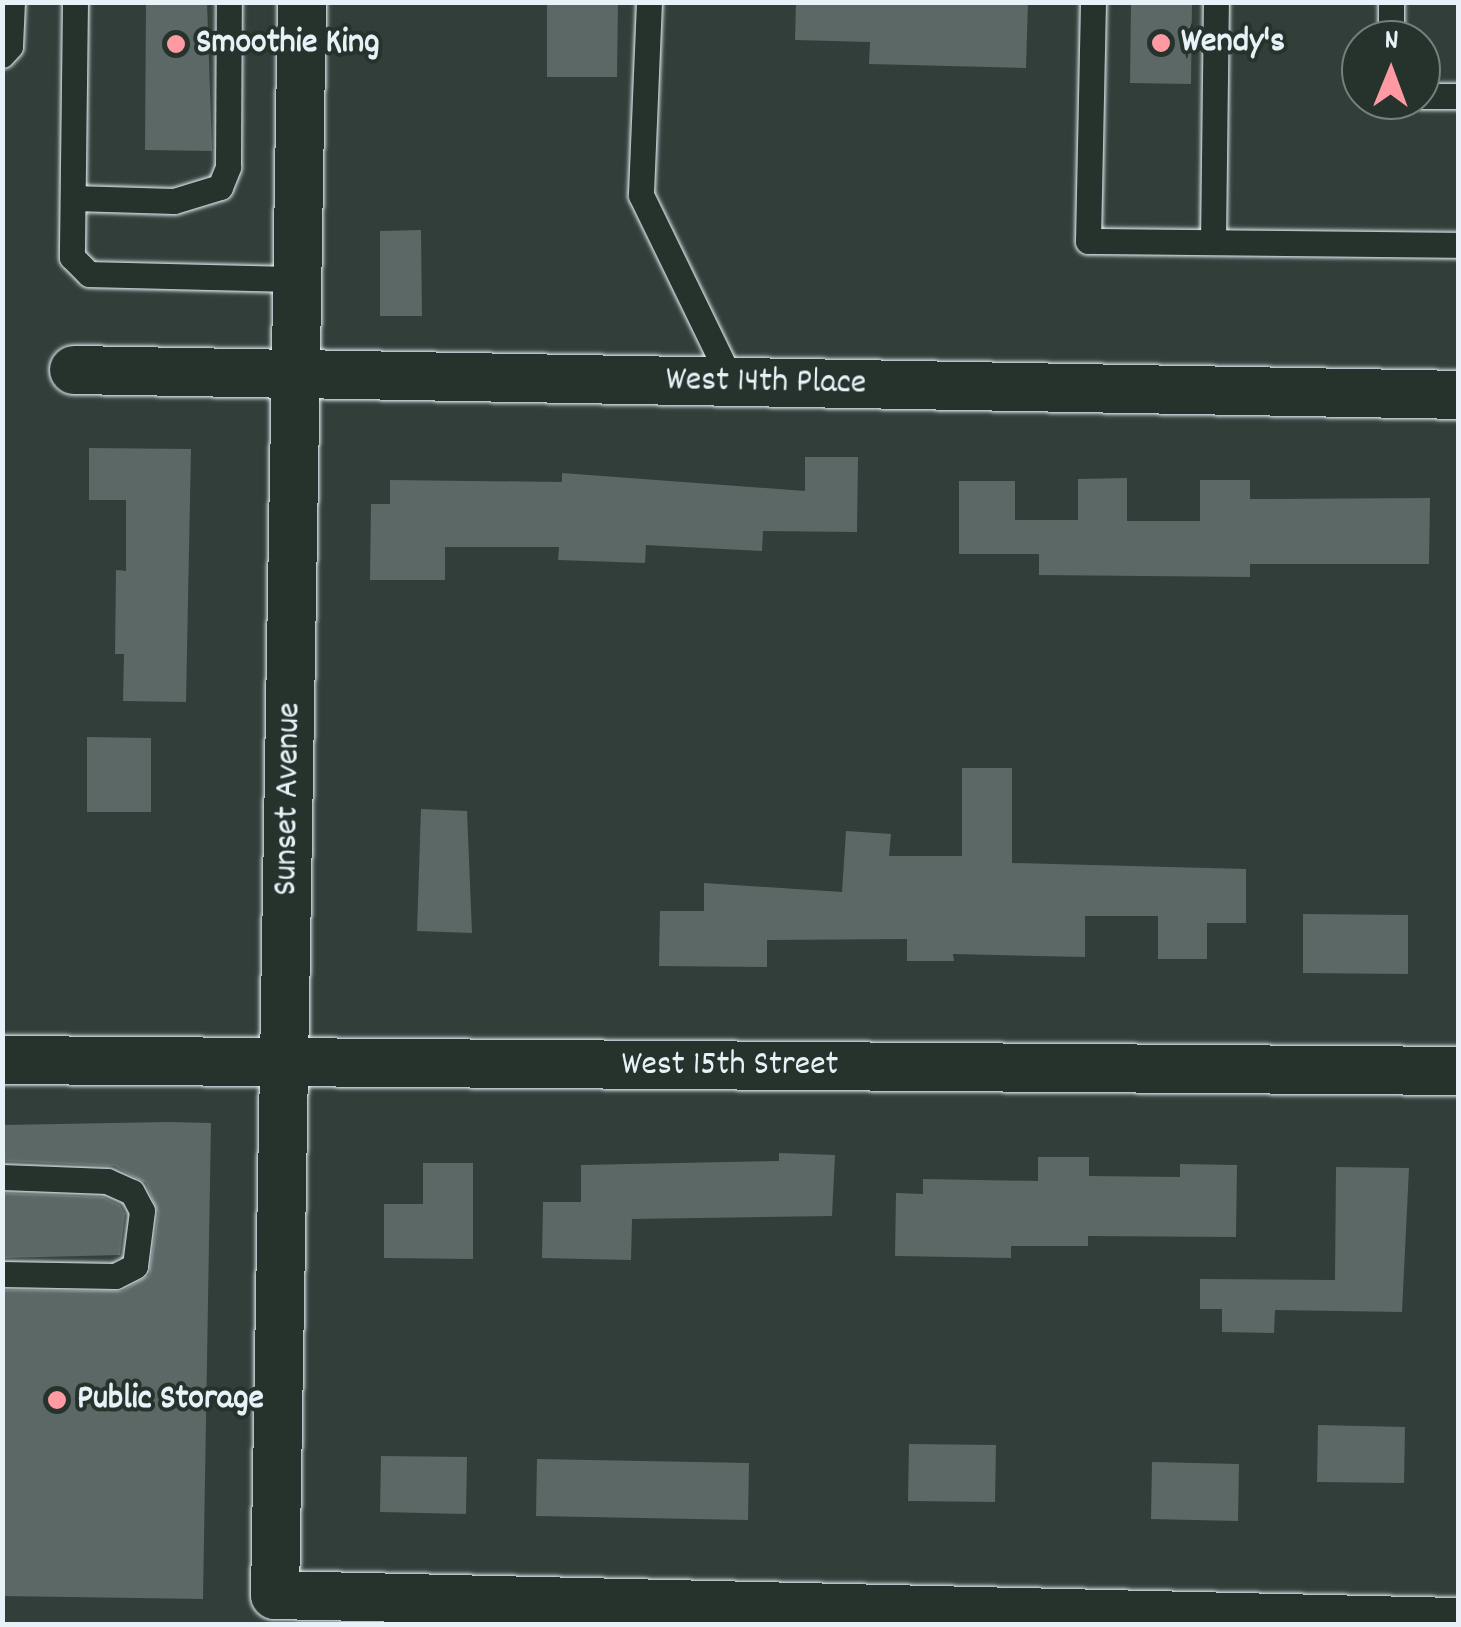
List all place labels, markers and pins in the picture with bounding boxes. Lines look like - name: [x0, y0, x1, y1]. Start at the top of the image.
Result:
- place label: Wendy's: [1181, 22, 1285, 64]
- place label: Smoothie King: [196, 23, 379, 65]
- marker: Wendy's: [1150, 32, 1172, 54]
- marker: Smoothie King: [165, 33, 187, 55]
- place label: Public Storage: [77, 1379, 264, 1421]
- marker: Public Storage: [46, 1389, 68, 1411]

